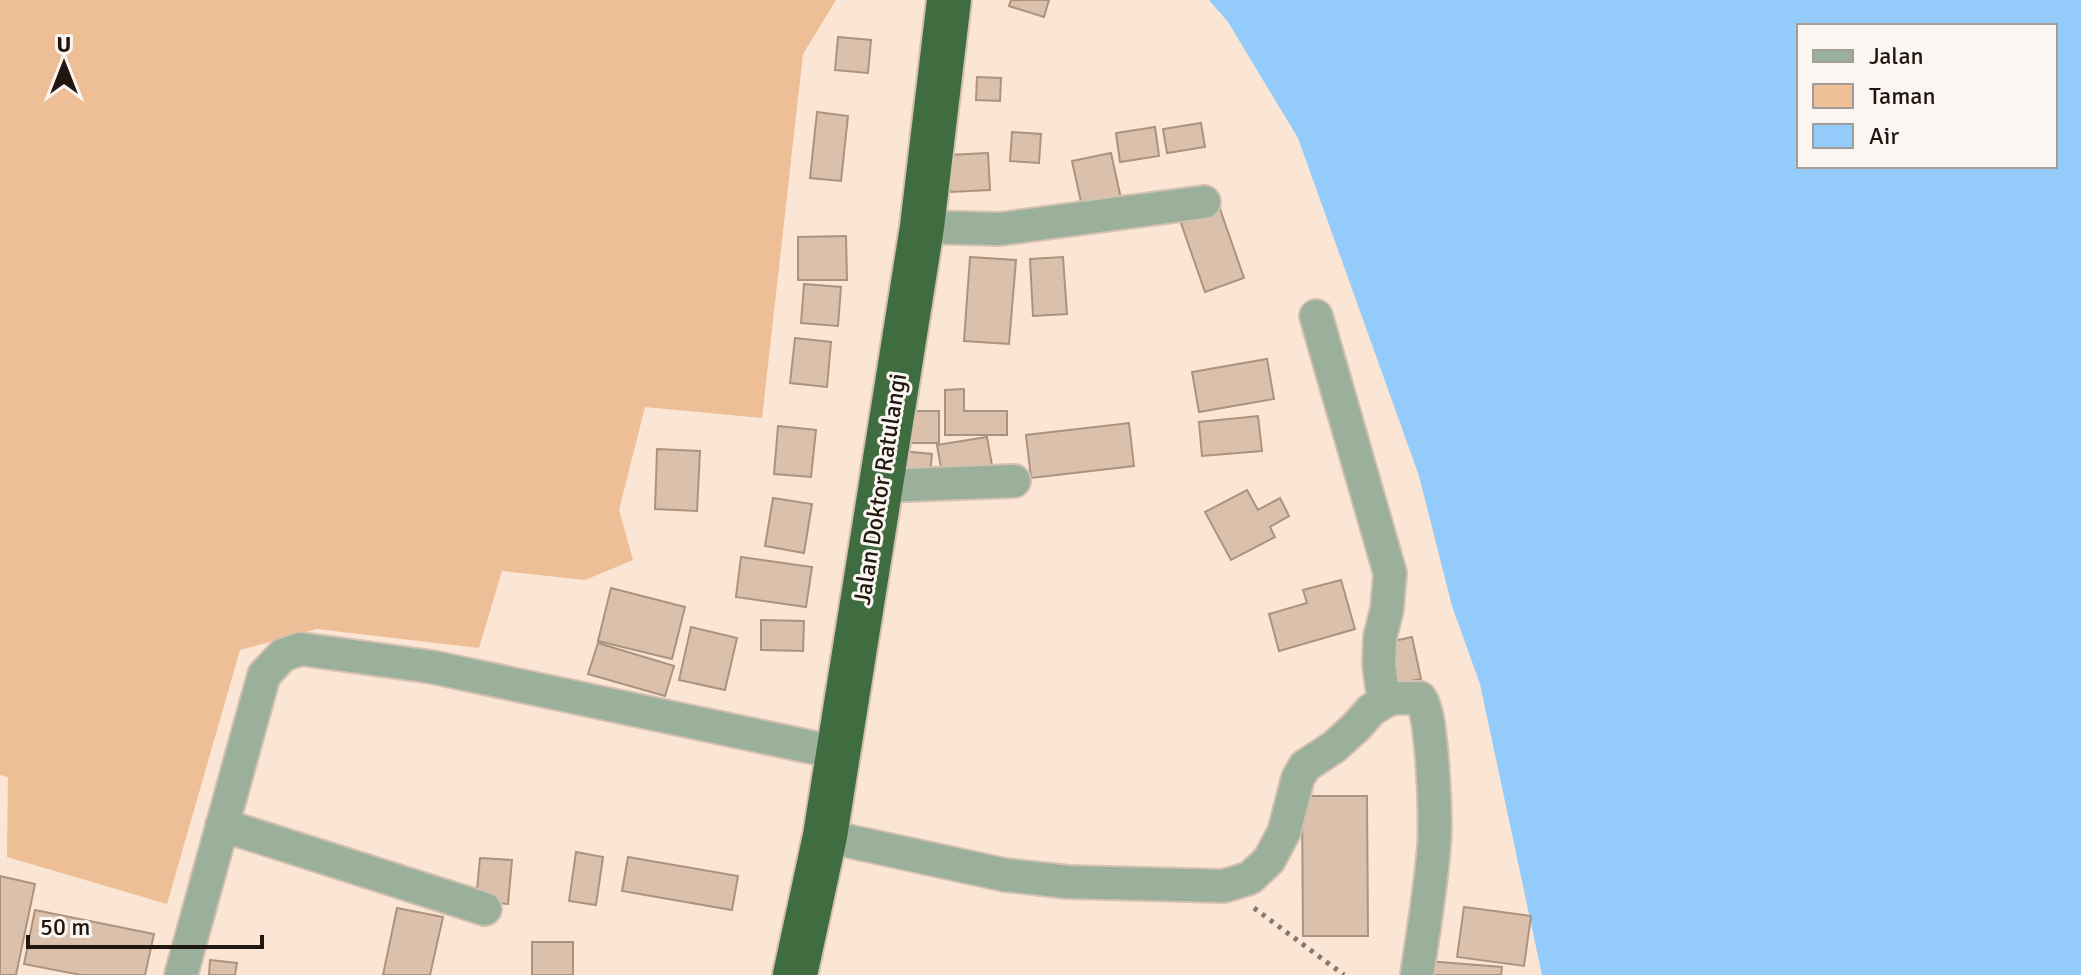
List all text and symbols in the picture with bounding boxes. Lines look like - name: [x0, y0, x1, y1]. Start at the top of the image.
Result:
- north arrow: [24, 24, 104, 104]
- legend: [1797, 24, 2057, 168]
- text: U: [57, 31, 71, 58]
- text: Jalan: [1869, 41, 1924, 71]
- text: Taman: [1869, 81, 1936, 111]
- text: Air: [1869, 121, 1899, 151]
- street label: Jalan Doktor Ratulangi: [847, 371, 913, 607]
- scale bar: [28, 899, 262, 949]
- text: 50 m: [40, 912, 90, 942]

